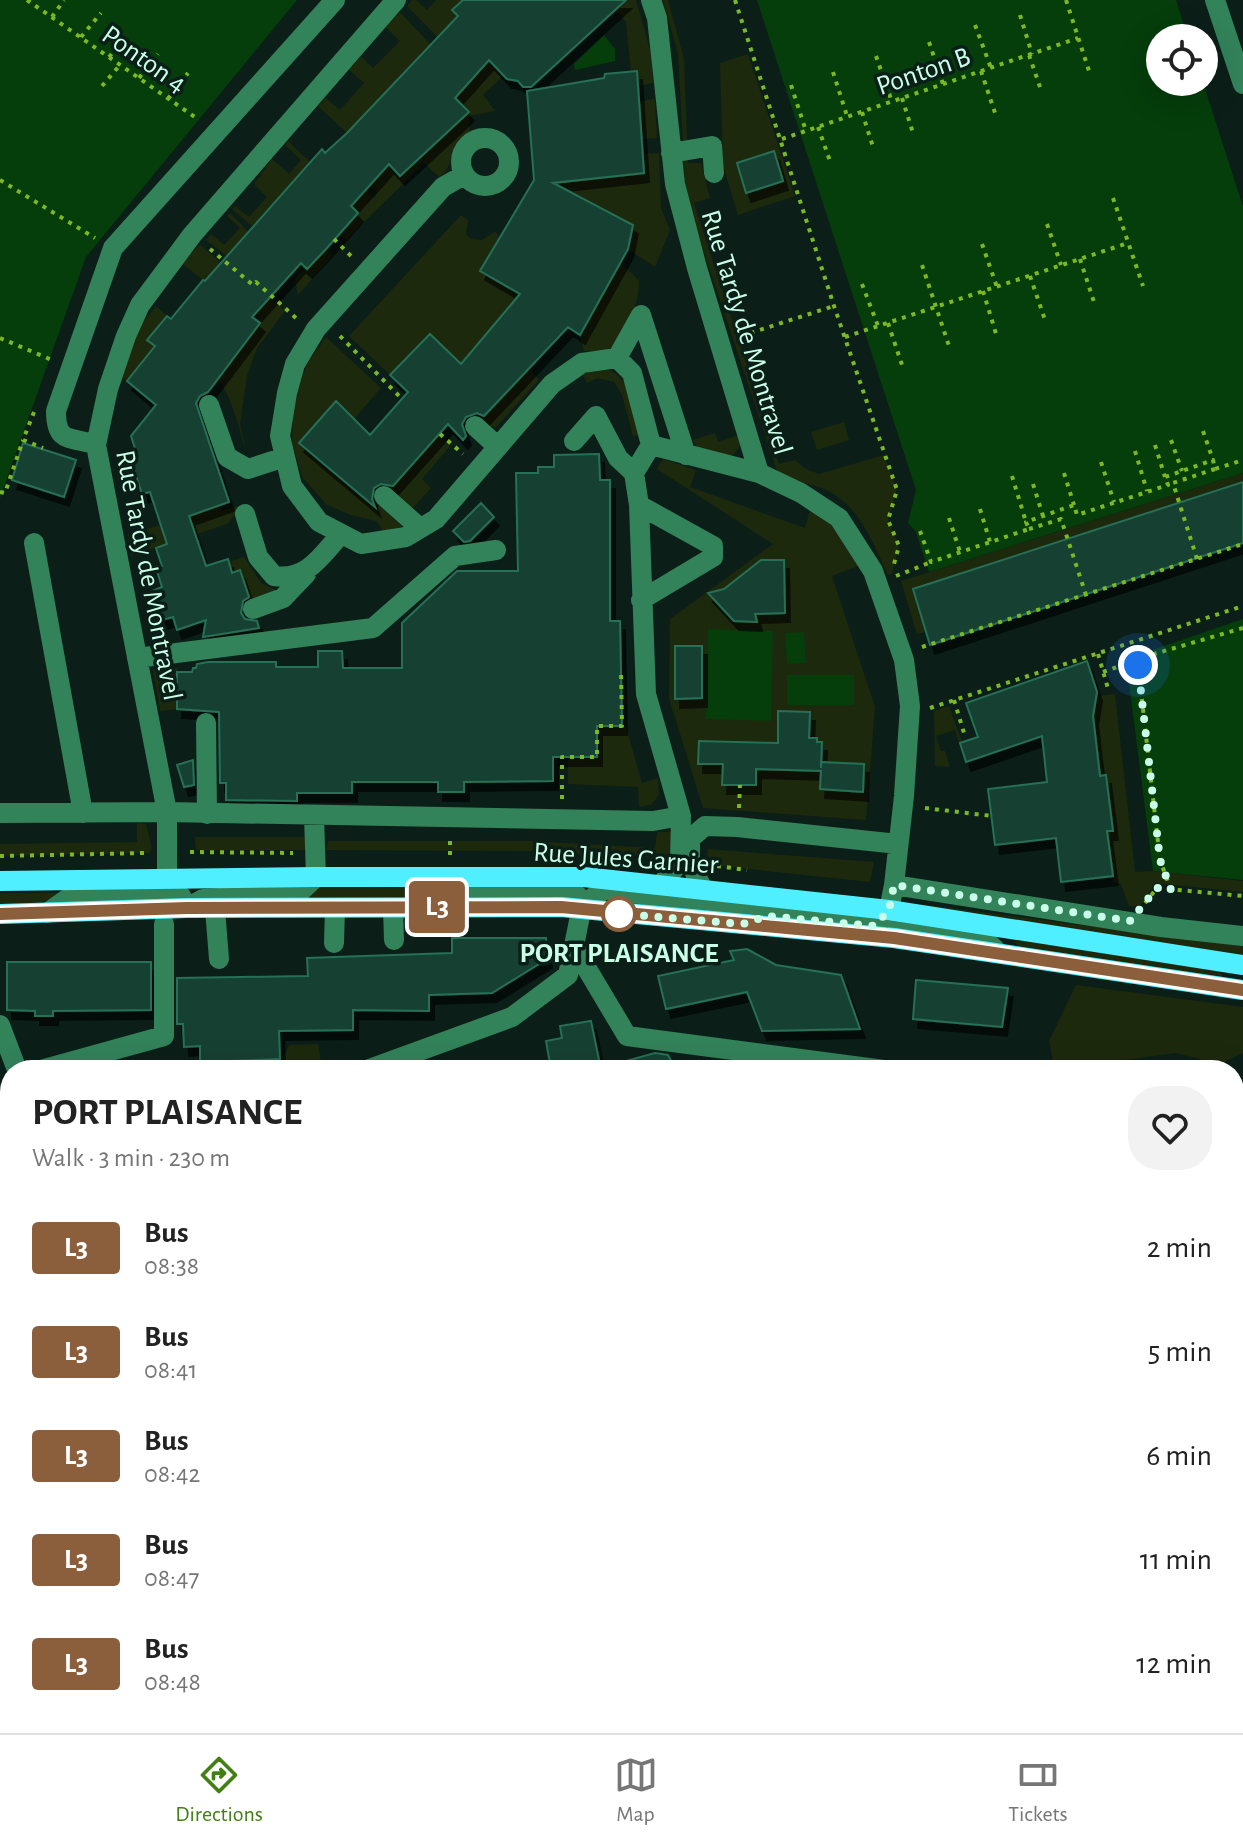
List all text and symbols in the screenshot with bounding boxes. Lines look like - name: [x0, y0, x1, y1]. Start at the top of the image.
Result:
- street label: Ponton 4: [97, 21, 191, 99]
- map controls: [1146, 24, 1218, 96]
- button: locate: [1146, 24, 1218, 96]
- street label: Ponton B: [873, 43, 974, 101]
- street label: Rue Tardy de Montravel: [696, 207, 797, 458]
- street label: Rue Tardy de Montravel: [110, 448, 186, 703]
- your location: [1118, 645, 1158, 685]
- street label: Rue Jules Garnier: [532, 839, 719, 879]
- line badge: L3: [401, 881, 473, 933]
- text: L3: [425, 893, 449, 921]
- marker: PORT PLAISANCE: [602, 897, 636, 931]
- place label: PORT PLAISANCE: [520, 940, 718, 968]
- button: heart: [1128, 1086, 1212, 1170]
- text: PORT PLAISANCE: [32, 1094, 302, 1132]
- text: Walk · 3 min · 230 m: [32, 1145, 230, 1171]
- text: Bus: [144, 1218, 189, 1248]
- text: 2 min: [1147, 1233, 1212, 1263]
- text: L3: [64, 1234, 88, 1262]
- text: 08:38: [144, 1253, 199, 1279]
- text: Bus: [144, 1322, 189, 1352]
- text: 5 min: [1148, 1337, 1212, 1367]
- text: L3: [64, 1338, 88, 1366]
- text: 08:41: [144, 1357, 197, 1383]
- text: Bus: [144, 1426, 189, 1456]
- text: 6 min: [1146, 1441, 1212, 1471]
- text: L3: [64, 1442, 88, 1470]
- text: 08:42: [144, 1461, 200, 1487]
- text: Bus: [144, 1530, 189, 1560]
- text: 11 min: [1140, 1545, 1212, 1575]
- text: L3: [64, 1546, 88, 1574]
- text: 08:47: [144, 1565, 199, 1591]
- text: Bus: [144, 1634, 189, 1664]
- text: 12 min: [1136, 1649, 1212, 1679]
- text: L3: [64, 1650, 88, 1678]
- text: 08:48: [144, 1669, 201, 1695]
- tab: Directions: [175, 1753, 263, 1827]
- tab: Map: [614, 1753, 658, 1827]
- tab: Tickets: [1008, 1753, 1068, 1827]

